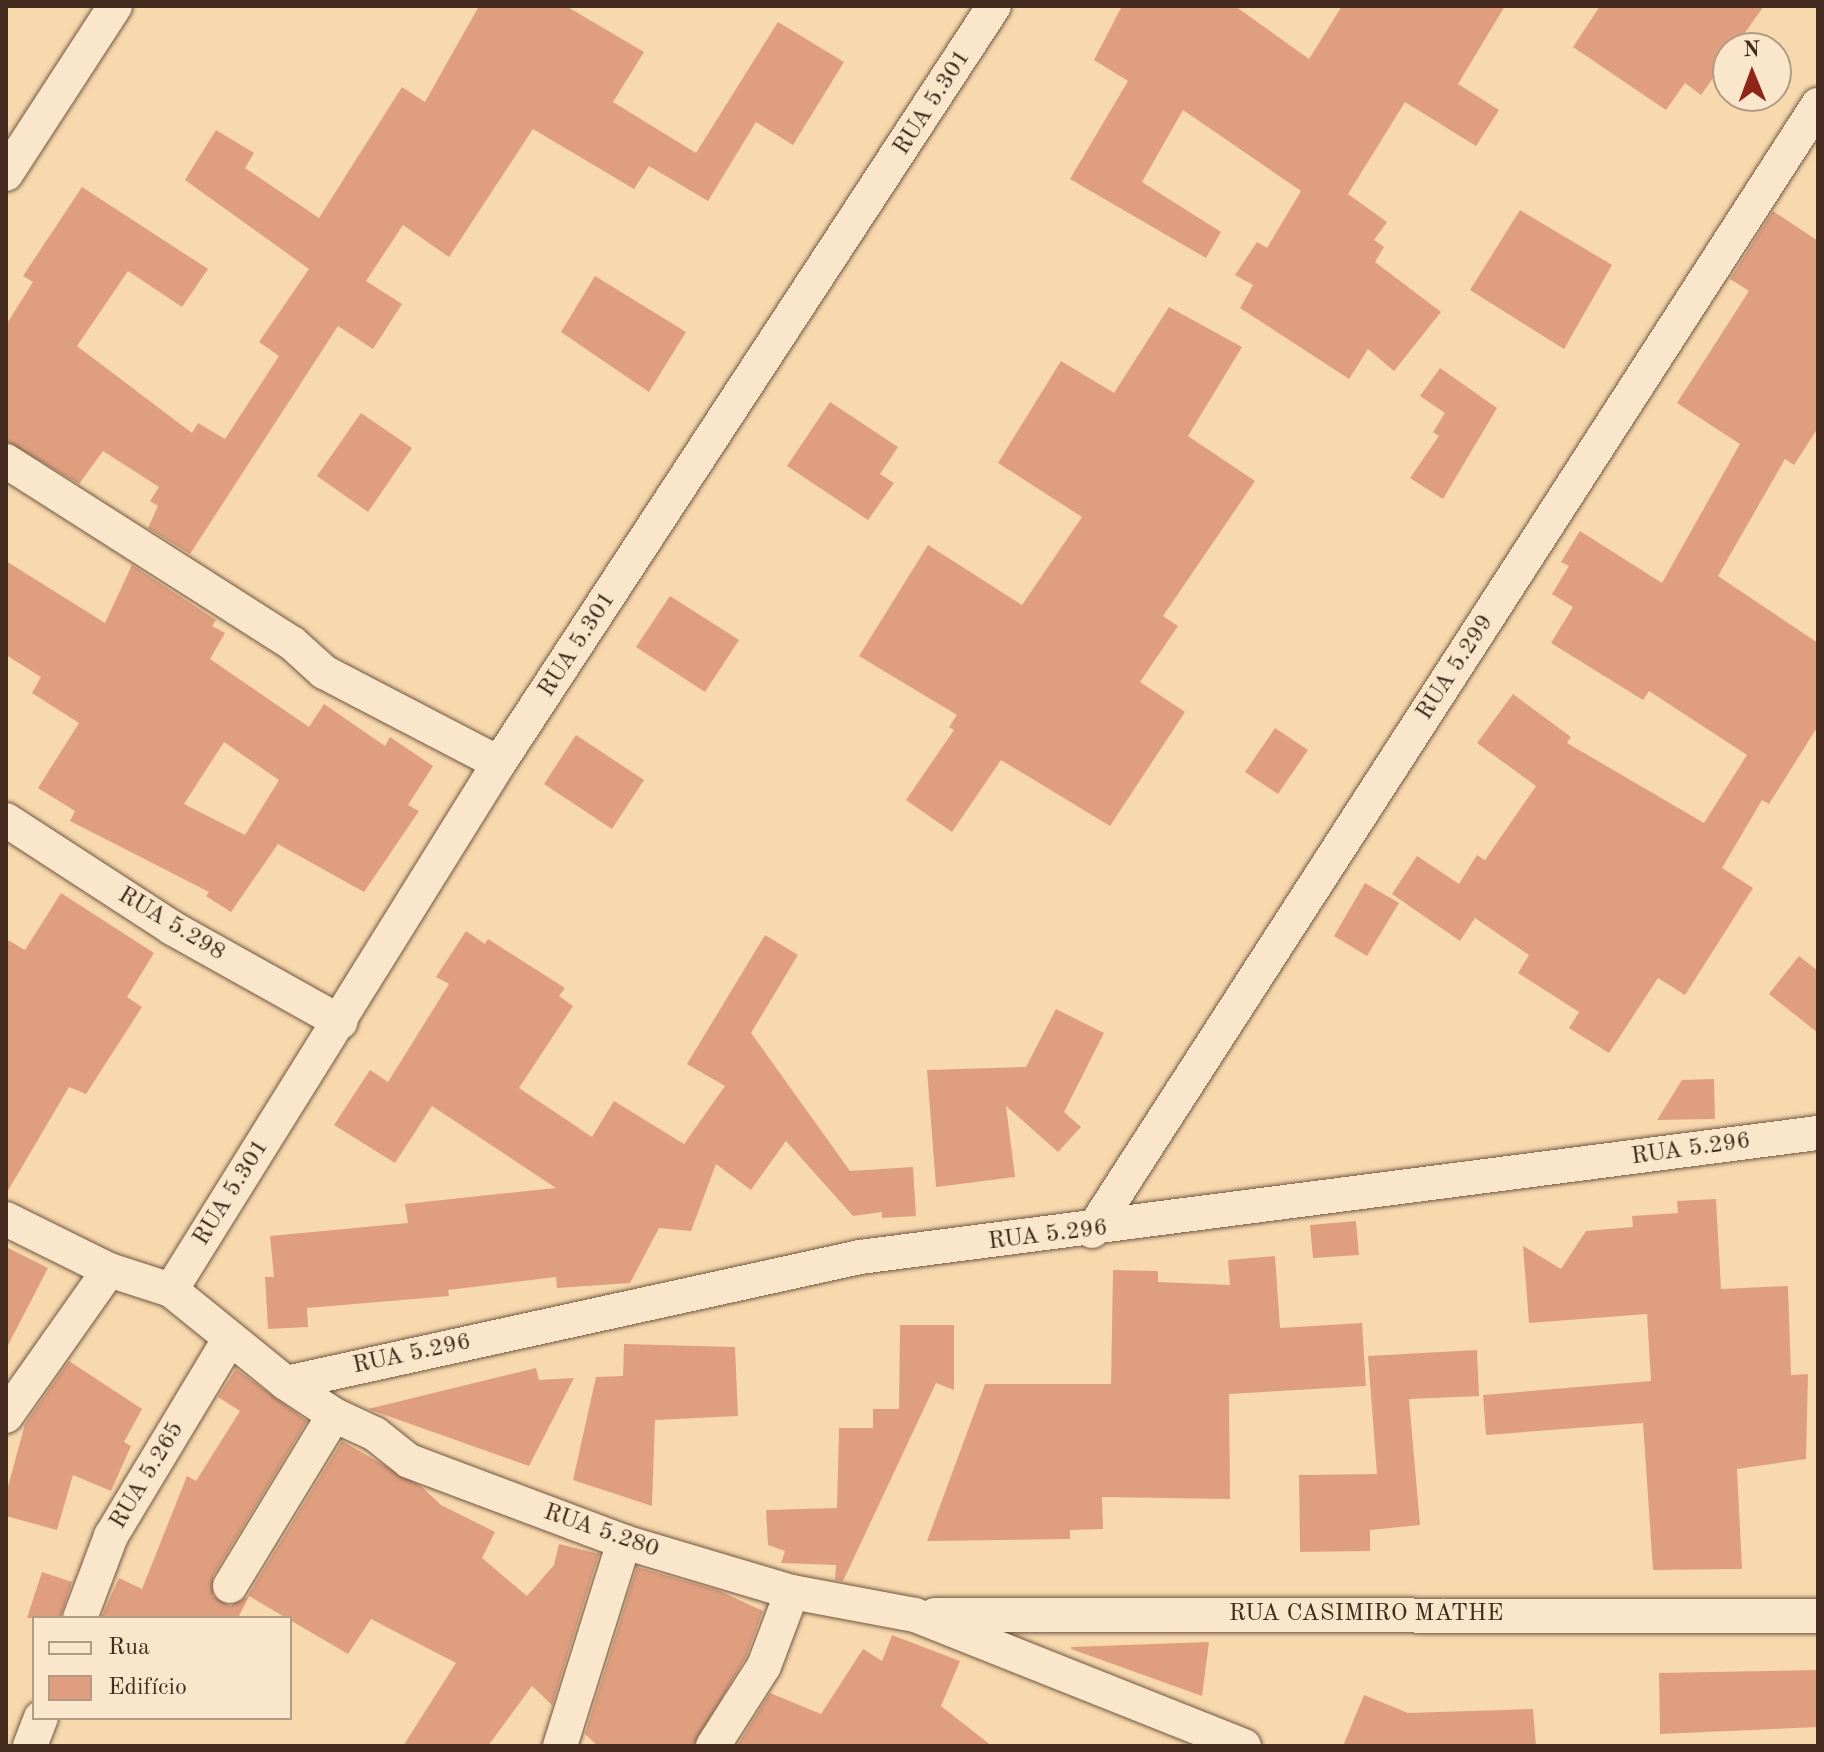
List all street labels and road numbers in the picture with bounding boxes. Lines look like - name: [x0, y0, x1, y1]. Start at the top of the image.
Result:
- street label: RUA 5.301: [888, 45, 978, 161]
- street label: RUA 5.301: [533, 587, 623, 703]
- street label: RUA 5.299: [1411, 610, 1501, 726]
- street label: RUA 5.298: [112, 882, 230, 968]
- street label: RUA 5.296: [1629, 1127, 1753, 1173]
- street label: RUA 5.301: [188, 1134, 276, 1252]
- street label: RUA 5.296: [987, 1214, 1109, 1258]
- street label: RUA 5.296: [350, 1328, 474, 1382]
- street label: RUA 5.265: [105, 1417, 191, 1535]
- street label: RUA 5.280: [539, 1499, 663, 1565]
- street label: RUA CASIMIRO MATHE: [1229, 1601, 1503, 1629]

